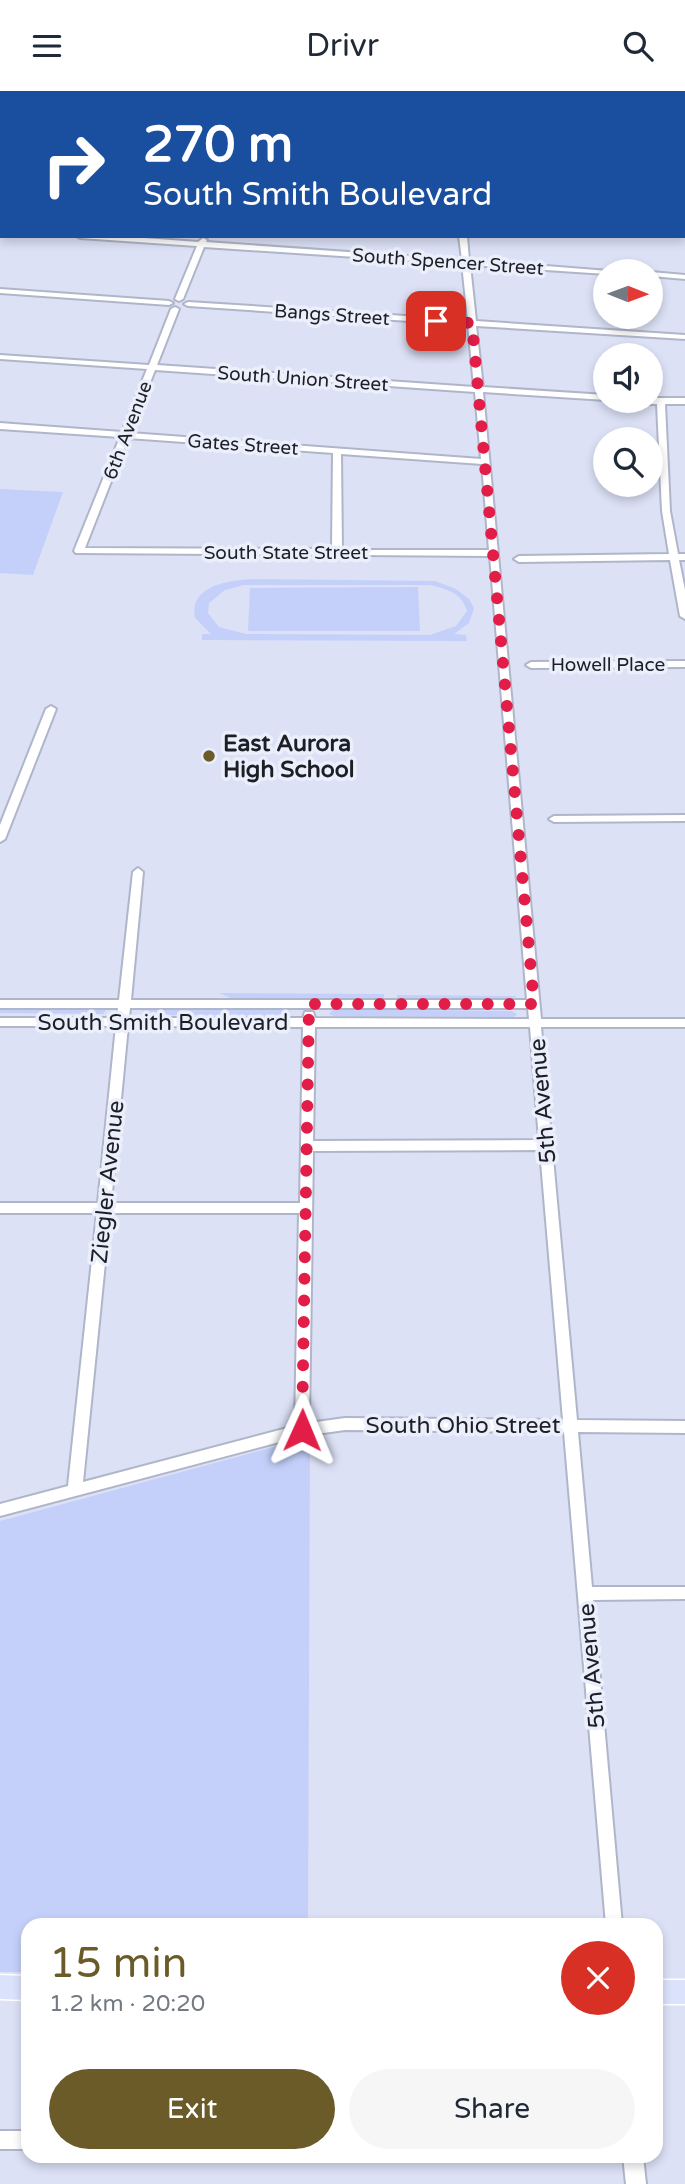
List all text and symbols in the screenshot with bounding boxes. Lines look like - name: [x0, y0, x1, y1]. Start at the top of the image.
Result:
- icon: menu: [28, 27, 66, 65]
- text: Drivr: [306, 27, 379, 65]
- icon: search: [619, 27, 657, 65]
- text: 270 m: [143, 116, 293, 175]
- icon: right: [28, 119, 119, 210]
- text: South Smith Boulevard: [143, 176, 492, 214]
- street label: South Spencer Street: [351, 244, 544, 280]
- north arrow: [593, 259, 663, 329]
- map controls: [593, 259, 663, 497]
- pin: [406, 291, 466, 351]
- street label: Bangs Street: [273, 300, 390, 330]
- icon: arrive: [417, 302, 455, 340]
- button: sound: [593, 343, 663, 413]
- street label: South Union Street: [217, 362, 389, 396]
- street label: 6th Avenue: [99, 378, 157, 483]
- button: search: [593, 427, 663, 497]
- street label: Gates Street: [187, 430, 299, 460]
- street label: South State Street: [204, 542, 368, 564]
- street label: Howell Place: [551, 654, 665, 676]
- place label: East Aurora High School: [223, 730, 355, 784]
- marker: East Aurora High School: [201, 748, 217, 764]
- street label: South Smith Boulevard: [38, 1009, 288, 1037]
- street label: 5th Avenue: [524, 1037, 562, 1165]
- street label: Ziegler Avenue: [86, 1099, 130, 1265]
- position arrow: [265, 1393, 339, 1467]
- street label: South Ohio Street: [366, 1412, 561, 1440]
- street label: 5th Avenue: [573, 1602, 611, 1730]
- text: 15 min: [49, 1938, 187, 1989]
- button: close: [561, 1941, 635, 2015]
- text: 1.2 km · 20:20: [49, 1990, 205, 2018]
- button: Exit: [49, 2069, 335, 2149]
- button: Share: [349, 2069, 635, 2149]

